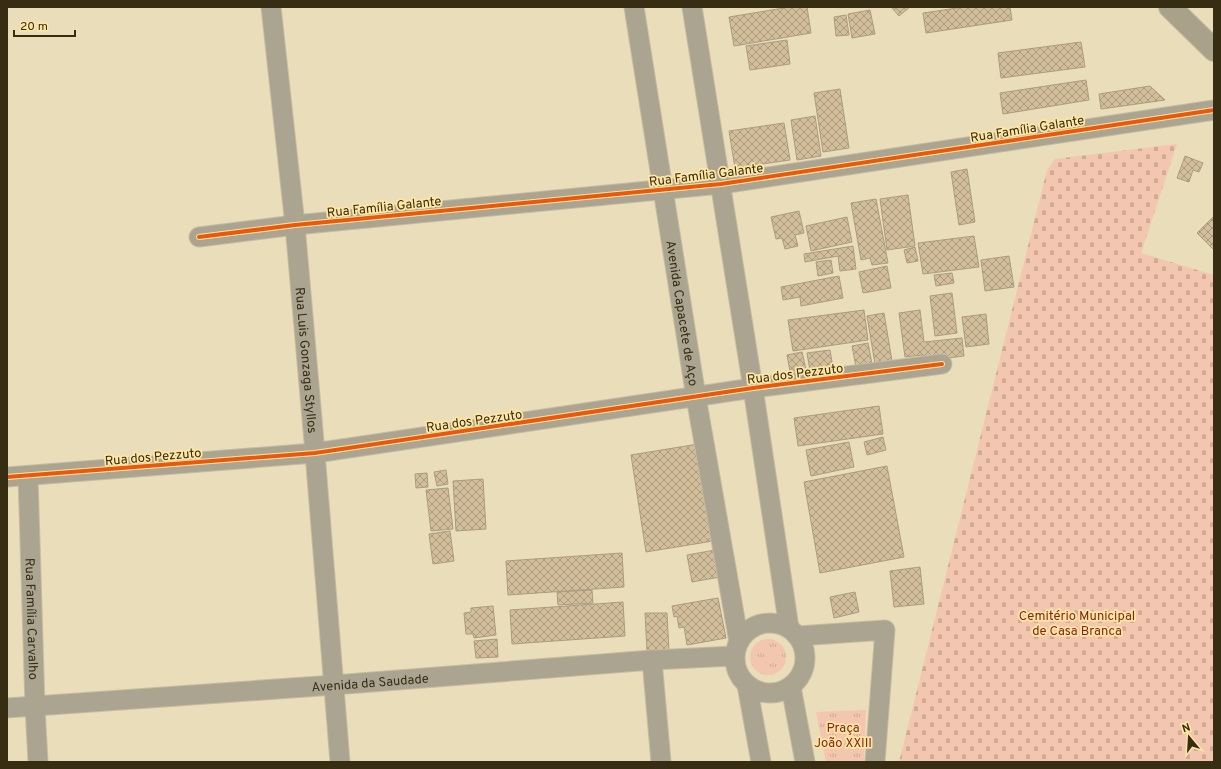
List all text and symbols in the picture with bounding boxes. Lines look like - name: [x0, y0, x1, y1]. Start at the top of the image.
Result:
- scale bar: [14, 12, 75, 38]
- text: 20 m: [20, 19, 48, 35]
- street label: Rua Família Galante: [969, 113, 1085, 147]
- street label: Rua Família Galante: [648, 161, 764, 191]
- street label: Rua Família Galante: [326, 194, 442, 222]
- street label: Avenida Capacete de Aço: [661, 239, 700, 388]
- street label: Rua Luis Gonzaga Styllos: [290, 287, 319, 434]
- street label: Rua dos Pezzuto: [746, 361, 844, 389]
- street label: Rua dos Pezzuto: [425, 407, 523, 437]
- street label: Rua dos Pezzuto: [104, 446, 202, 470]
- street label: Rua Família Carvalho: [20, 558, 40, 680]
- park label: Cemitério Municipal de Casa Branca: [1019, 609, 1135, 640]
- street label: Avenida da Saudade: [311, 672, 429, 697]
- north arrow: [1169, 717, 1209, 757]
- park label: Praça João XXIII: [814, 721, 872, 752]
- text: N: [1180, 721, 1192, 736]

